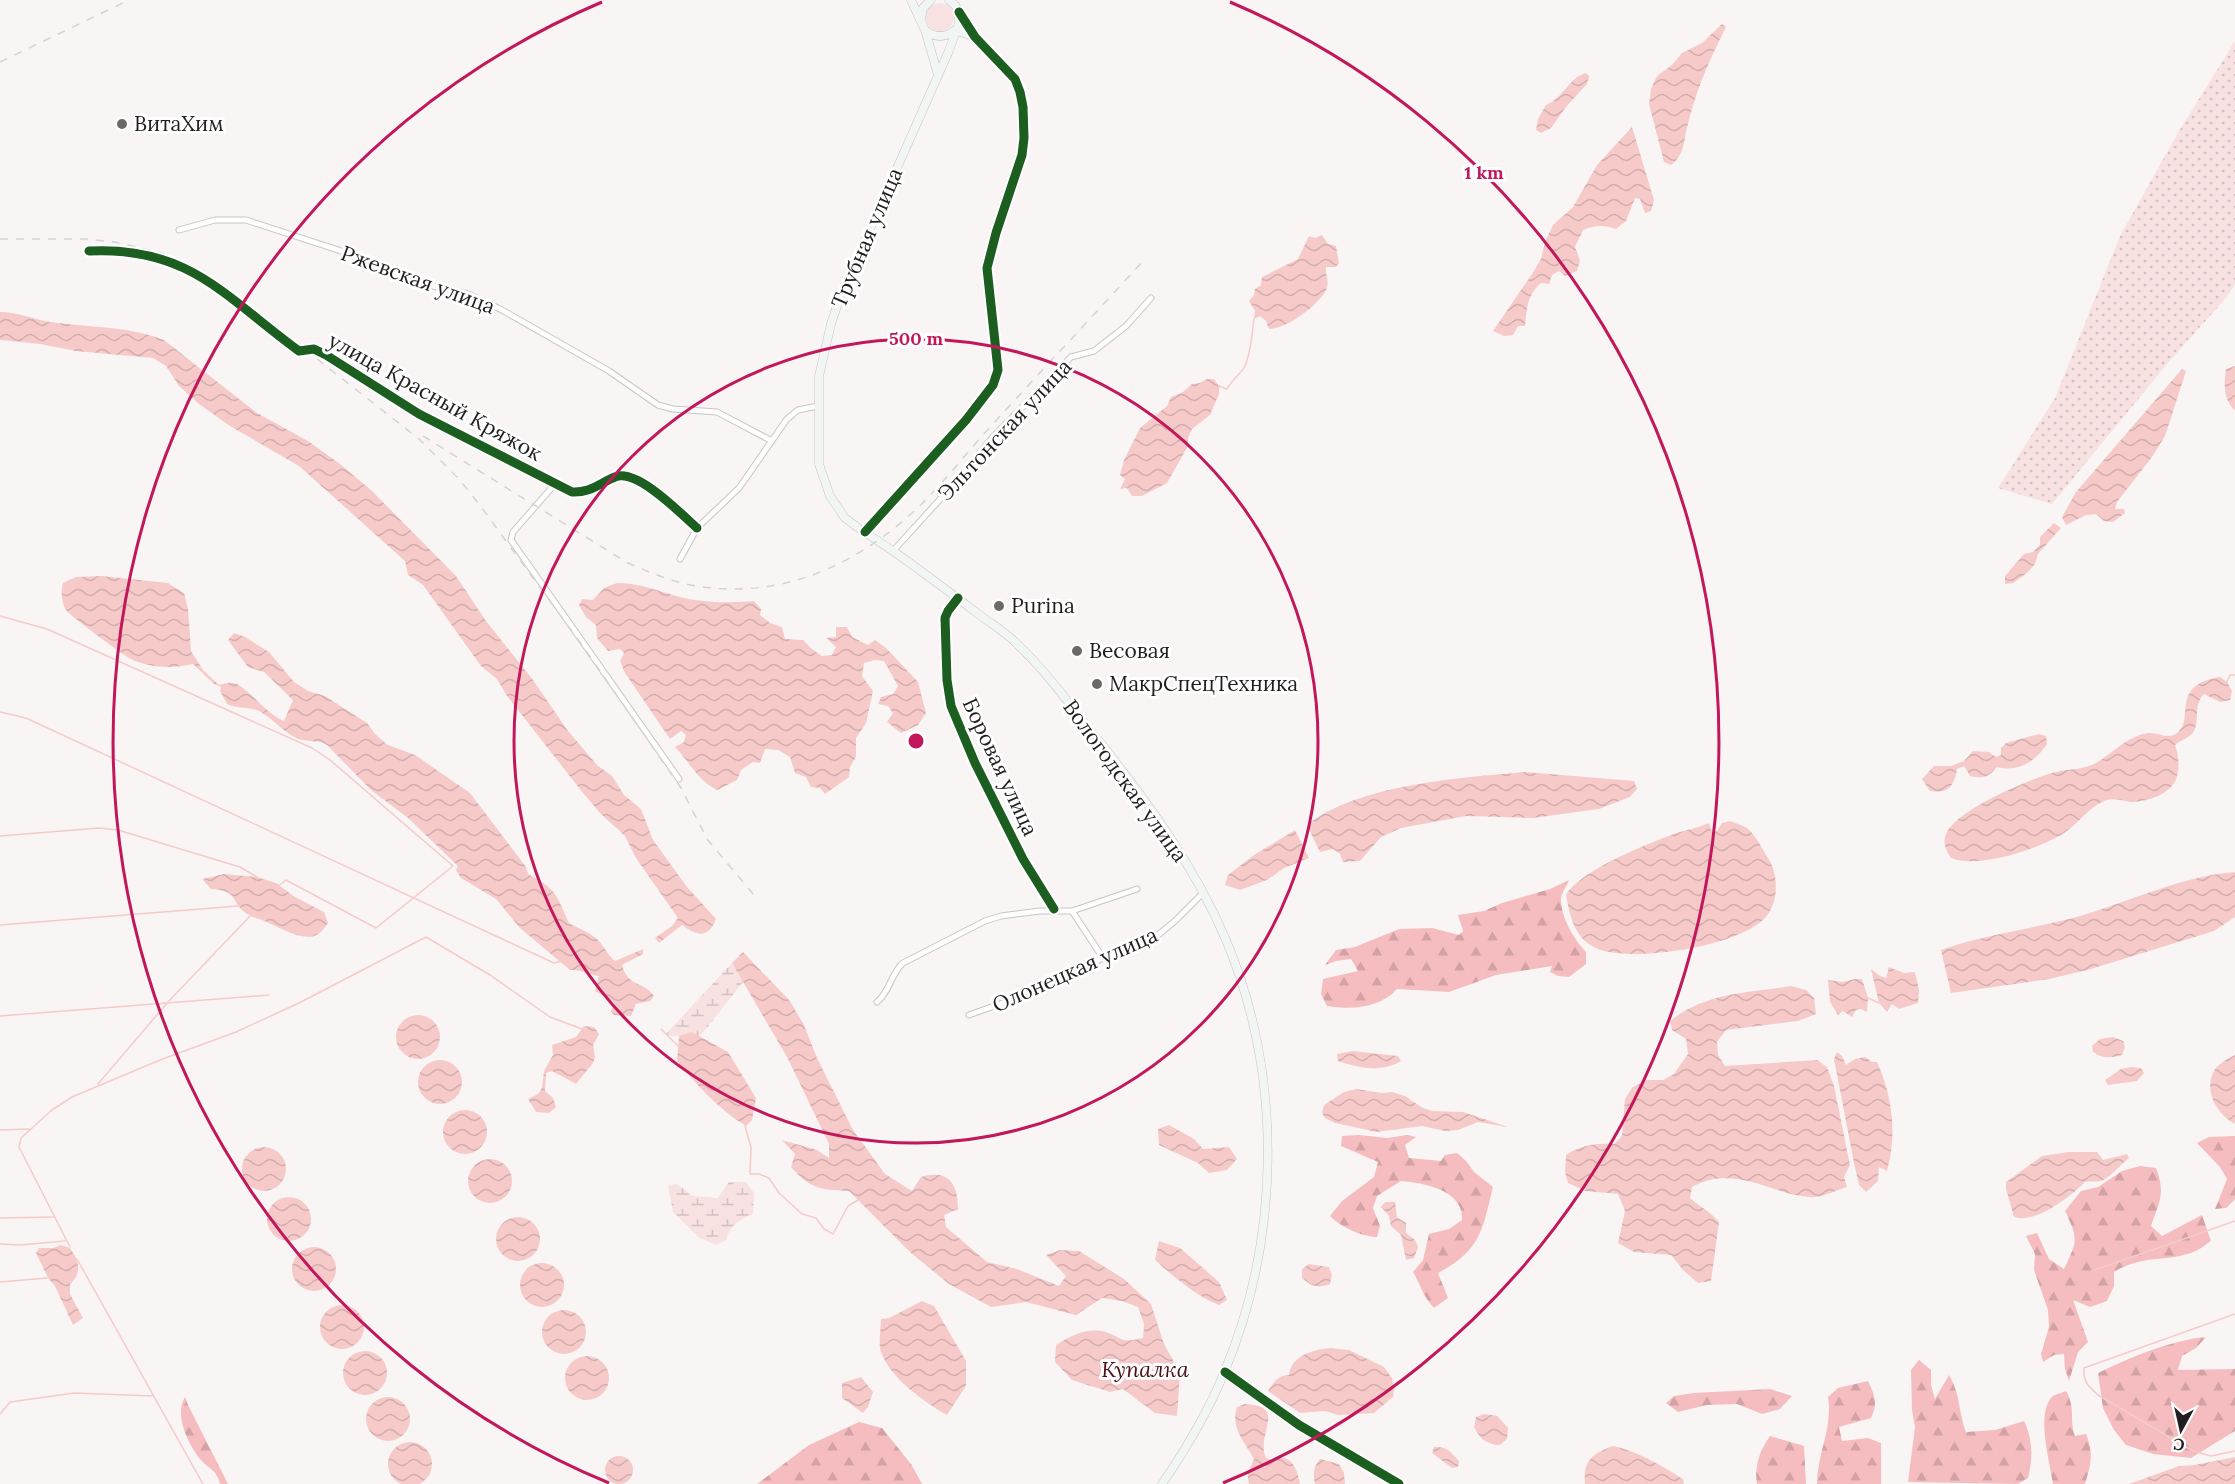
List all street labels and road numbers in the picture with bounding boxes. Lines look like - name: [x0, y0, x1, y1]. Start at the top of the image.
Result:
- street label: Трубная улица: [825, 164, 908, 312]
- street label: Ржевская улица: [337, 239, 499, 320]
- street label: улица Красный Кряжок: [324, 327, 547, 467]
- street label: Эльтонская улица: [932, 353, 1077, 506]
- street label: Боровая улица: [957, 693, 1044, 840]
- street label: Вологодская улица: [1057, 694, 1194, 867]
- street label: Олонецкая улица: [988, 921, 1162, 1018]

